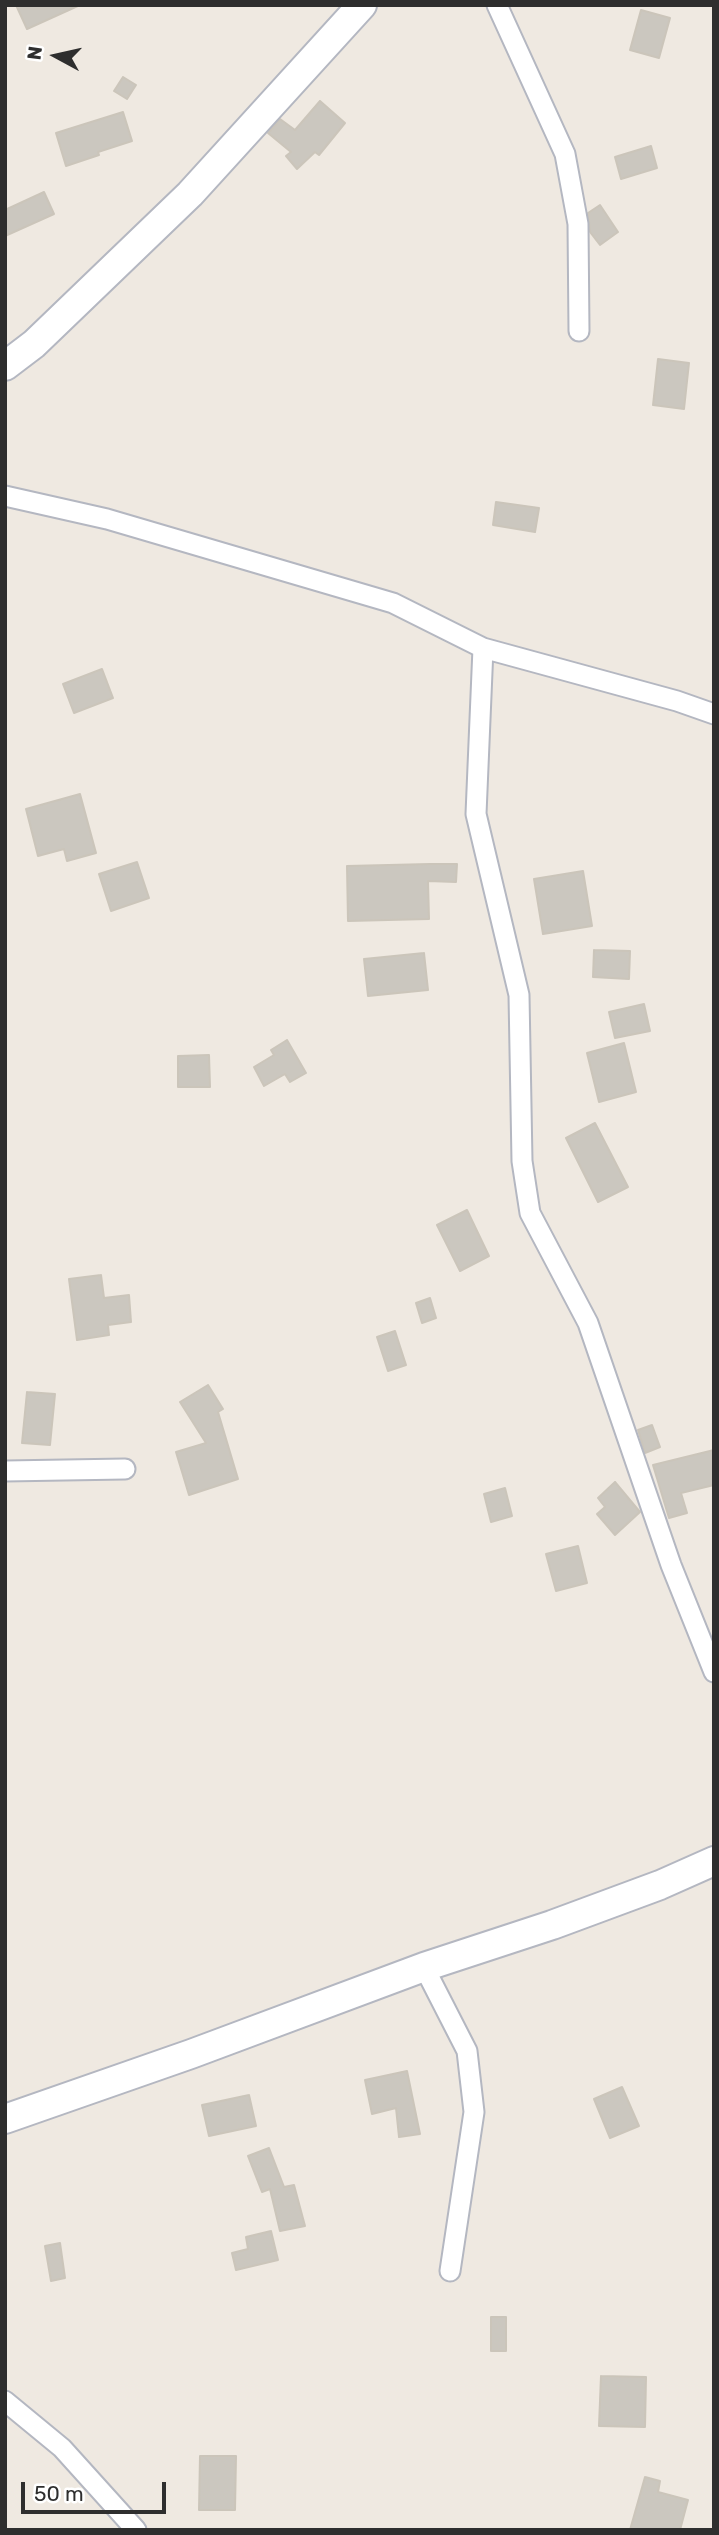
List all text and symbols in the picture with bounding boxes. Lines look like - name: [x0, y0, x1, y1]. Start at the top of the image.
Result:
- north arrow: [21, 21, 91, 91]
- text: N: [22, 45, 47, 61]
- scale bar: [24, 2468, 170, 2512]
- text: 50 m: [34, 2481, 84, 2506]

